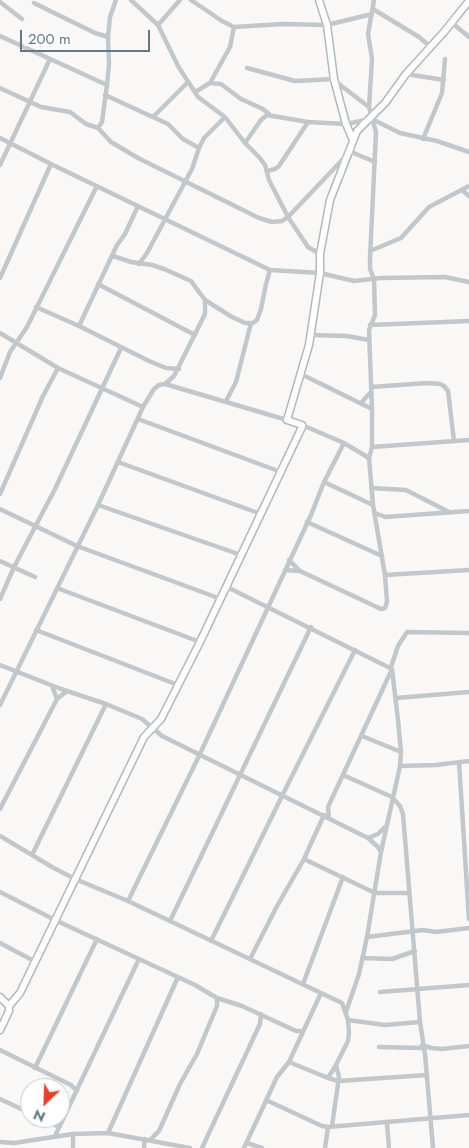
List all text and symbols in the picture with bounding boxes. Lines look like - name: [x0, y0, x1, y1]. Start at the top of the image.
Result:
- scale bar: [22, 20, 152, 52]
- text: 200 m: [28, 28, 71, 50]
- north arrow: [20, 1078, 70, 1128]
- text: N: [30, 1104, 48, 1127]

